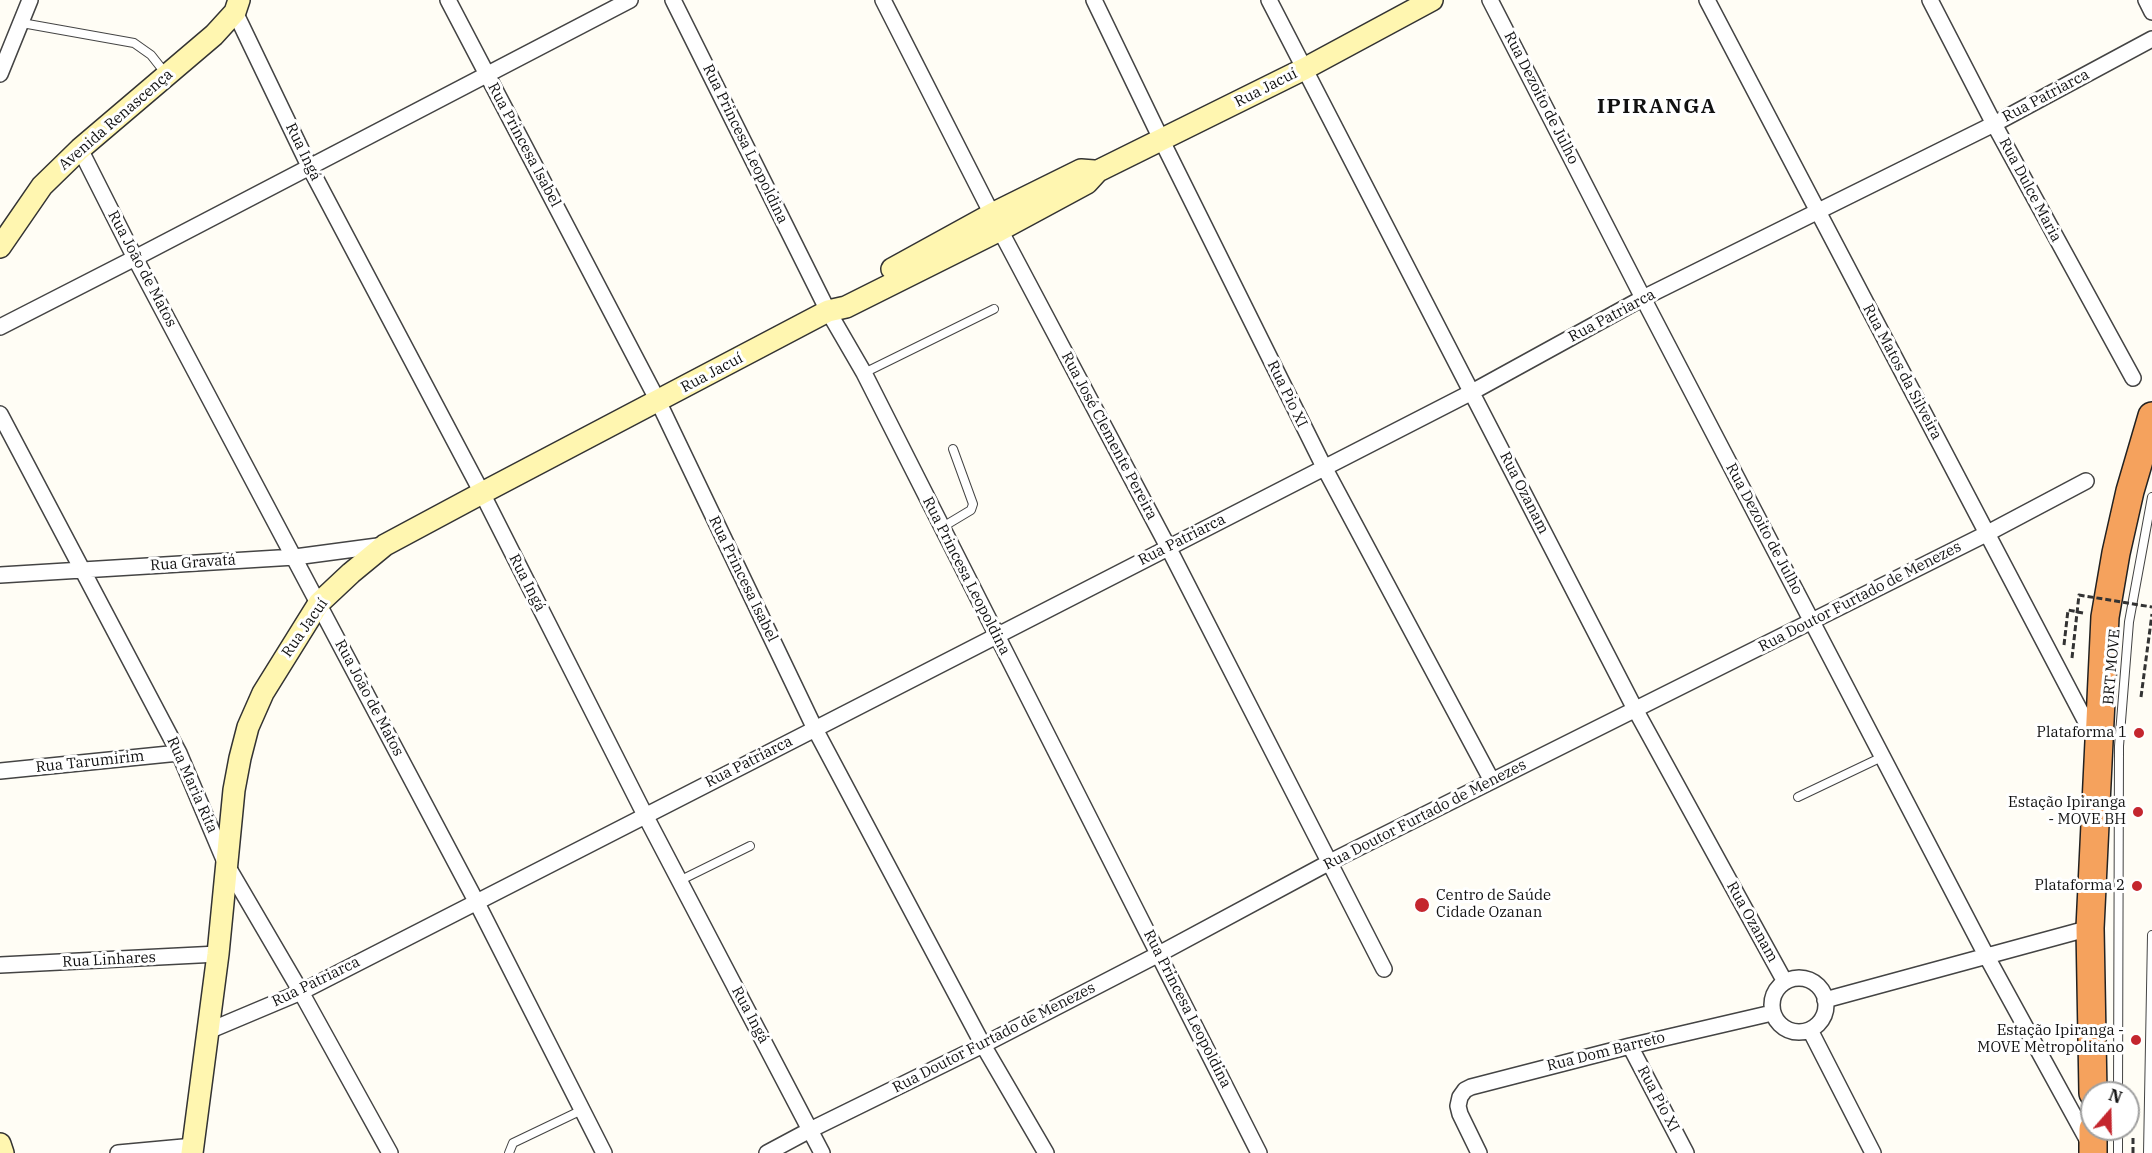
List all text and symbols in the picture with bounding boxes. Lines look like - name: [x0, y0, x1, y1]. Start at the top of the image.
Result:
- street label: Rua Dezoito de Julho: [1500, 29, 1582, 167]
- street label: Rua Princesa Leopoldina: [699, 61, 791, 227]
- street label: Rua Jacuí: [1232, 65, 1300, 111]
- street label: Avenida Renascença: [55, 66, 177, 174]
- street label: Rua Patriarca: [2000, 66, 2092, 126]
- street label: Rua Princesa Isabel: [484, 80, 564, 210]
- district label: IPIRANGA: [1597, 94, 1717, 120]
- street label: Rua Ingá: [281, 120, 325, 184]
- street label: Rua Dulce Maria: [1995, 135, 2065, 245]
- street label: Rua João de Matos: [104, 208, 180, 330]
- street label: Rua Patriarca: [1566, 286, 1658, 346]
- street label: Rua Matos da Silveira: [1859, 301, 1945, 443]
- street label: Rua Jacuí: [678, 349, 746, 397]
- street label: Rua José Clemente Pereira: [1057, 349, 1161, 523]
- street label: Rua Pio XI: [1263, 358, 1311, 430]
- street label: Rua Ozanam: [1496, 449, 1552, 537]
- street label: Rua Dezoito de Julho: [1722, 460, 1806, 598]
- street label: Rua Princesa Leopoldina: [918, 494, 1014, 658]
- street label: Rua Patriarca: [1135, 510, 1229, 570]
- street label: Rua Princesa Isabel: [705, 513, 781, 645]
- street label: Rua Doutor Furtado de Menezes: [1756, 538, 1964, 656]
- street label: Rua Gravatá: [150, 551, 236, 575]
- street label: Rua Ingá: [505, 551, 549, 615]
- street label: Rua Jacuí: [278, 595, 332, 661]
- street label: BRT MOVE: [2100, 628, 2124, 706]
- street label: Rua João de Matos: [331, 637, 407, 759]
- place label: Plataforma 1: [2037, 724, 2127, 742]
- marker: Plataforma 1: [2132, 726, 2146, 740]
- street label: Rua Patriarca: [702, 732, 796, 792]
- street label: Rua Maria Rita: [163, 734, 221, 836]
- street label: Rua Tarumirim: [35, 747, 145, 777]
- street label: Rua Doutor Furtado de Menezes: [1321, 756, 1529, 874]
- place label: Estação Ipiranga - MOVE BH: [2008, 794, 2126, 829]
- marker: Estação Ipiranga - MOVE BH: [2131, 805, 2145, 819]
- place label: Plataforma 2: [2035, 877, 2125, 895]
- street label: Rua Ozanam: [1722, 878, 1782, 966]
- marker: Plataforma 2: [2130, 879, 2144, 893]
- place label: Centro de Saúde Cidade Ozanan: [1436, 887, 1551, 922]
- marker: Centro de Saúde Cidade Ozanan: [1413, 896, 1431, 914]
- street label: Rua Princesa Leopoldina: [1139, 927, 1235, 1091]
- street label: Rua Linhares: [62, 949, 156, 971]
- street label: Rua Patriarca: [269, 953, 363, 1011]
- street label: Rua Doutor Furtado de Menezes: [890, 979, 1098, 1097]
- street label: Rua Ingá: [727, 983, 773, 1047]
- place label: Estação Ipiranga - MOVE Metropolitano: [1977, 1022, 2124, 1057]
- street label: Rua Dom Barreto: [1545, 1029, 1667, 1075]
- marker: Estação Ipiranga - MOVE Metropolitano: [2129, 1033, 2143, 1047]
- street label: Rua Pio XI: [1633, 1063, 1683, 1135]
- north arrow: [2080, 1081, 2140, 1141]
- text: N: [2106, 1084, 2125, 1108]

